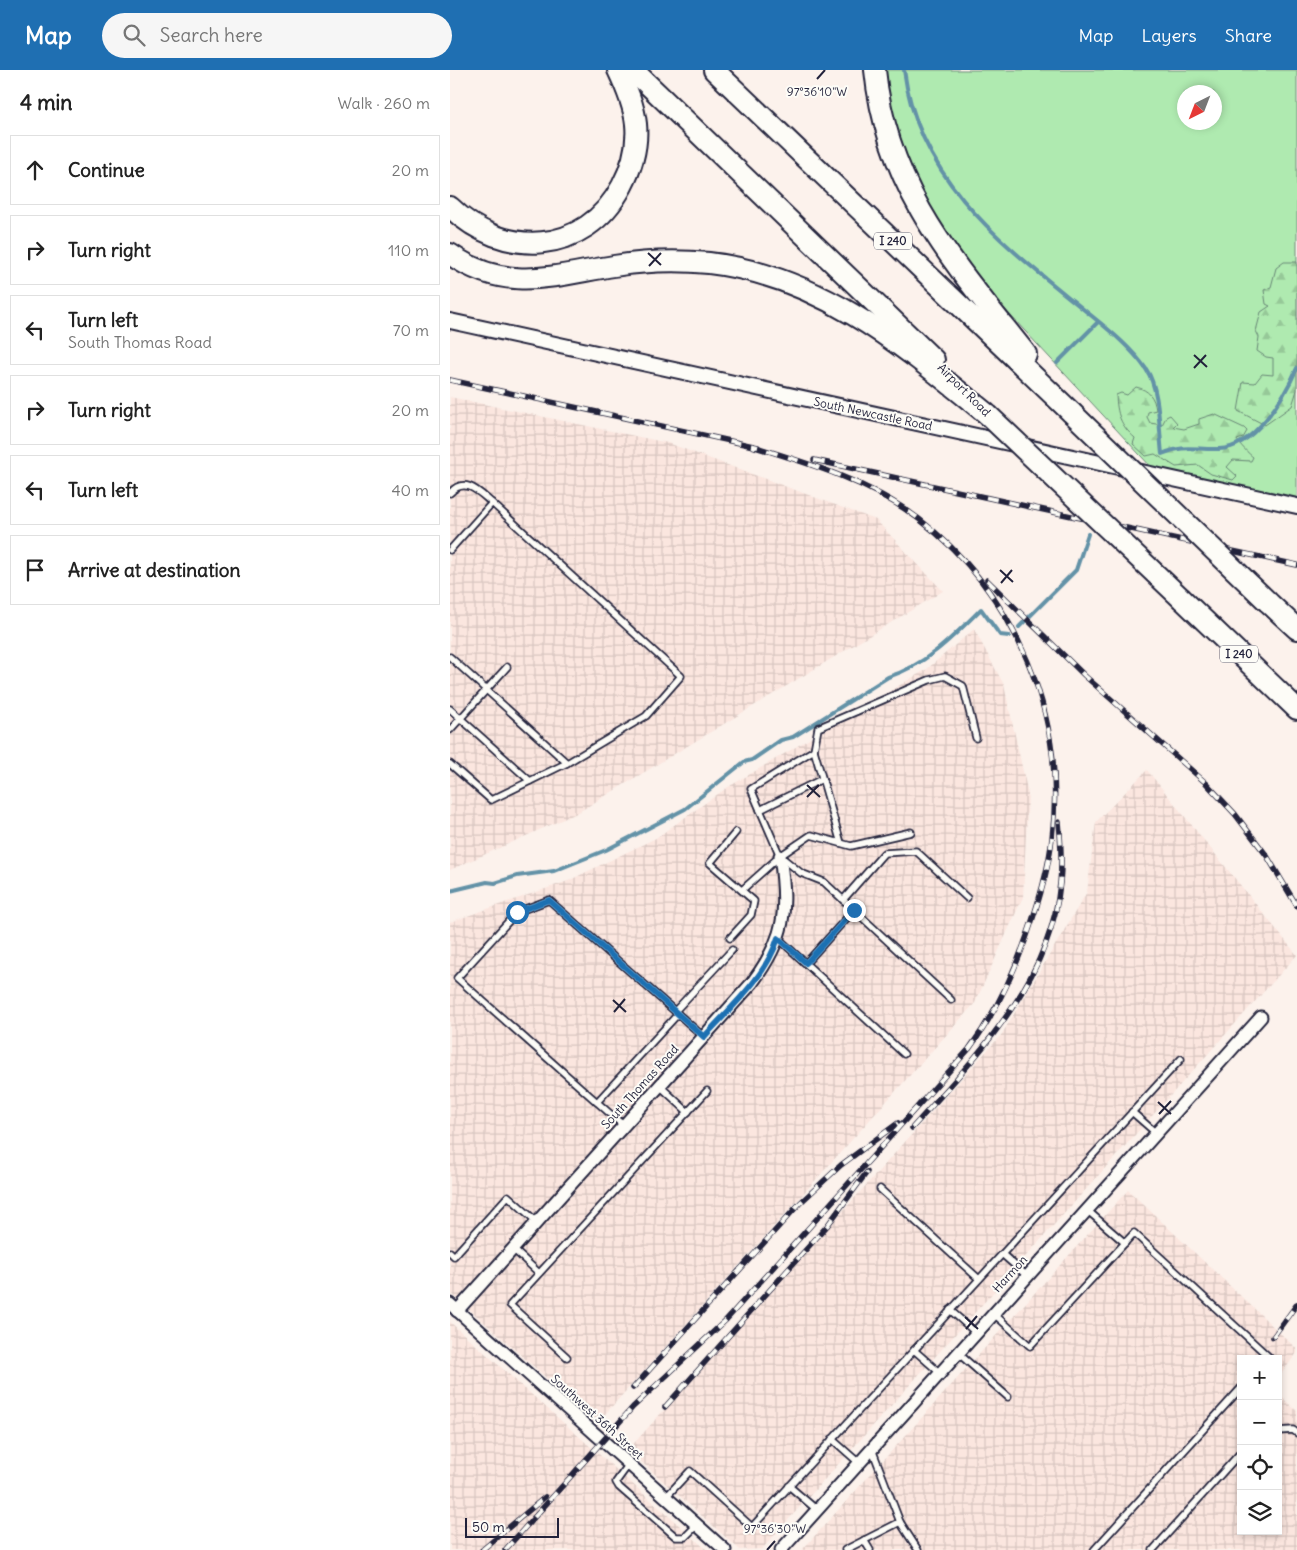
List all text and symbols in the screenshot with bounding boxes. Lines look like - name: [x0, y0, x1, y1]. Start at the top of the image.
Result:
- search box: [102, 13, 452, 58]
- text: Map: [25, 20, 72, 50]
- icon: search: [120, 21, 148, 49]
- text: Search here: [160, 23, 263, 47]
- text: Map: [1078, 24, 1113, 47]
- text: Layers: [1141, 24, 1197, 47]
- text: Share: [1225, 24, 1272, 47]
- text: 97°36'10"W: [787, 84, 847, 99]
- north arrow: [1177, 85, 1222, 130]
- text: 4 min: [20, 89, 72, 116]
- text: Walk · 260 m: [338, 93, 430, 113]
- icon: ahead: [21, 156, 49, 184]
- text: Continue: [68, 158, 145, 182]
- text: 20 m: [392, 160, 429, 180]
- road number: I 240: [874, 232, 912, 250]
- icon: right: [21, 236, 49, 264]
- text: Turn right: [68, 238, 151, 262]
- text: 110 m: [388, 240, 429, 260]
- text: Turn left: [68, 308, 138, 332]
- icon: left: [21, 316, 49, 344]
- text: 70 m: [393, 320, 429, 340]
- text: South Thomas Road: [68, 332, 212, 352]
- street label: Airport Road: [935, 360, 994, 419]
- street label: South Newcastle Road: [812, 394, 934, 433]
- icon: right: [21, 396, 49, 424]
- text: Turn right: [68, 398, 151, 422]
- text: 20 m: [392, 400, 429, 420]
- icon: left: [21, 476, 49, 504]
- text: Turn left: [68, 478, 138, 502]
- text: 40 m: [391, 480, 429, 500]
- icon: arrive: [21, 556, 49, 584]
- text: Arrive at destination: [68, 558, 241, 582]
- road number: I 240: [1220, 646, 1258, 662]
- route end: [843, 899, 866, 922]
- route start: [506, 901, 529, 924]
- street label: South Thomas Road: [598, 1042, 681, 1132]
- street label: Harmon: [989, 1252, 1030, 1295]
- map controls: [1237, 1355, 1282, 1535]
- button: +: [1237, 1355, 1282, 1400]
- street label: Southwest 36th Street: [548, 1371, 647, 1462]
- button: −: [1237, 1400, 1282, 1445]
- button: locate: [1237, 1445, 1282, 1490]
- button: layers: [1237, 1490, 1282, 1535]
- scale bar: [465, 1515, 559, 1538]
- text: 50 m: [472, 1518, 505, 1536]
- text: 97°36'30"W: [744, 1521, 806, 1536]

